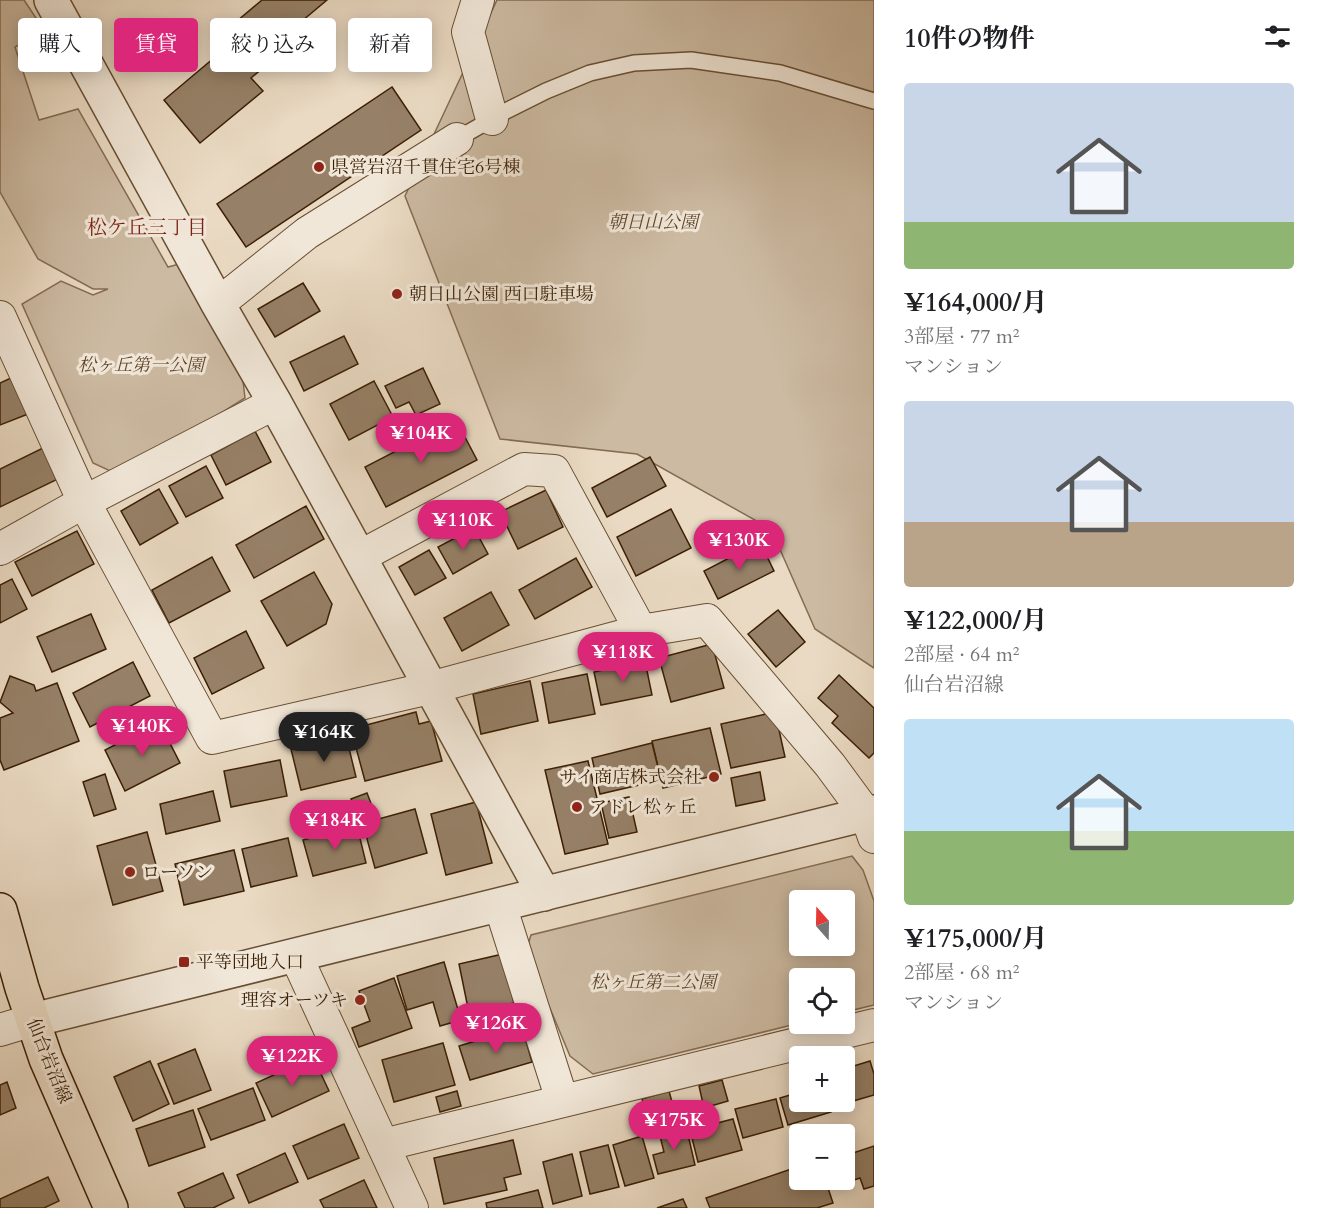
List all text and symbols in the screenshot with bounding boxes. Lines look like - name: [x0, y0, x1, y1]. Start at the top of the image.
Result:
- chip: 購入: [18, 18, 102, 72]
- chip: 賃貸: [114, 18, 198, 72]
- chip: 絞り込み: [210, 18, 336, 72]
- chip: 新着: [348, 18, 432, 72]
- icon: filters: [1261, 20, 1294, 53]
- text: 10件の物件: [904, 21, 1035, 56]
- icon: home: [1045, 122, 1153, 230]
- place label: 県営岩沼千貫住宅6号棟: [331, 155, 520, 180]
- marker: 県営岩沼千貫住宅6号棟: [312, 160, 326, 174]
- park label: 朝日山公園: [608, 210, 701, 235]
- district label: 松ケ丘三丁目: [87, 214, 207, 241]
- place label: 朝日山公園 西口駐車場: [409, 282, 594, 307]
- text: ¥164,000/月: [904, 285, 1047, 320]
- marker: 朝日山公園 西口駐車場: [390, 287, 404, 301]
- text: 3部屋 · 77 m²: [904, 323, 1020, 350]
- park label: 松ヶ丘第一公園: [78, 353, 207, 378]
- text: マンション: [904, 353, 1003, 380]
- pin: ¥104K: [379, 413, 463, 464]
- text: ¥104K: [390, 419, 452, 446]
- icon: home: [1045, 440, 1153, 548]
- pin: ¥110K: [421, 500, 505, 551]
- text: ¥110K: [432, 506, 494, 533]
- pin: ¥130K: [697, 520, 781, 571]
- text: ¥130K: [708, 526, 770, 553]
- text: ¥122,000/月: [904, 603, 1047, 638]
- pin: ¥118K: [581, 632, 665, 683]
- text: ¥118K: [592, 638, 654, 665]
- text: 2部屋 · 64 m²: [904, 641, 1020, 668]
- text: 仙台岩沼線: [904, 671, 1004, 698]
- pin: ¥140K: [100, 706, 184, 757]
- text: ¥140K: [111, 712, 173, 739]
- pin: ¥164K: [282, 712, 366, 763]
- text: ¥164K: [293, 718, 355, 745]
- icon: home: [1045, 758, 1153, 866]
- place label: サイ商店株式会社: [559, 765, 702, 790]
- marker: サイ商店株式会社: [707, 770, 721, 784]
- place label: アドレ松ヶ丘: [589, 795, 697, 820]
- pin: ¥184K: [293, 800, 377, 851]
- marker: アドレ松ヶ丘: [570, 800, 584, 814]
- text: ¥184K: [304, 806, 366, 833]
- place label: ローソン: [142, 860, 213, 885]
- marker: ローソン: [123, 865, 137, 879]
- north arrow: [789, 890, 855, 956]
- map controls: [789, 890, 855, 1190]
- text: ¥175,000/月: [904, 921, 1047, 956]
- place label: 平等団地入口: [196, 950, 304, 975]
- marker: 平等団地入口: [177, 955, 191, 969]
- text: 2部屋 · 68 m²: [904, 959, 1020, 986]
- button: locate: [789, 968, 855, 1034]
- park label: 松ヶ丘第二公園: [590, 970, 719, 995]
- place label: 理容オーツキ: [241, 988, 348, 1013]
- text: マンション: [904, 989, 1003, 1016]
- marker: 理容オーツキ: [353, 993, 367, 1007]
- pin: ¥126K: [454, 1003, 538, 1054]
- text: ¥126K: [465, 1009, 527, 1036]
- street label: 仙台岩沼線: [21, 1015, 77, 1107]
- pin: ¥122K: [250, 1036, 334, 1087]
- text: ¥122K: [261, 1042, 323, 1069]
- button: +: [789, 1046, 855, 1112]
- pin: ¥175K: [632, 1100, 716, 1151]
- text: ¥175K: [643, 1106, 705, 1133]
- button: −: [789, 1124, 855, 1190]

